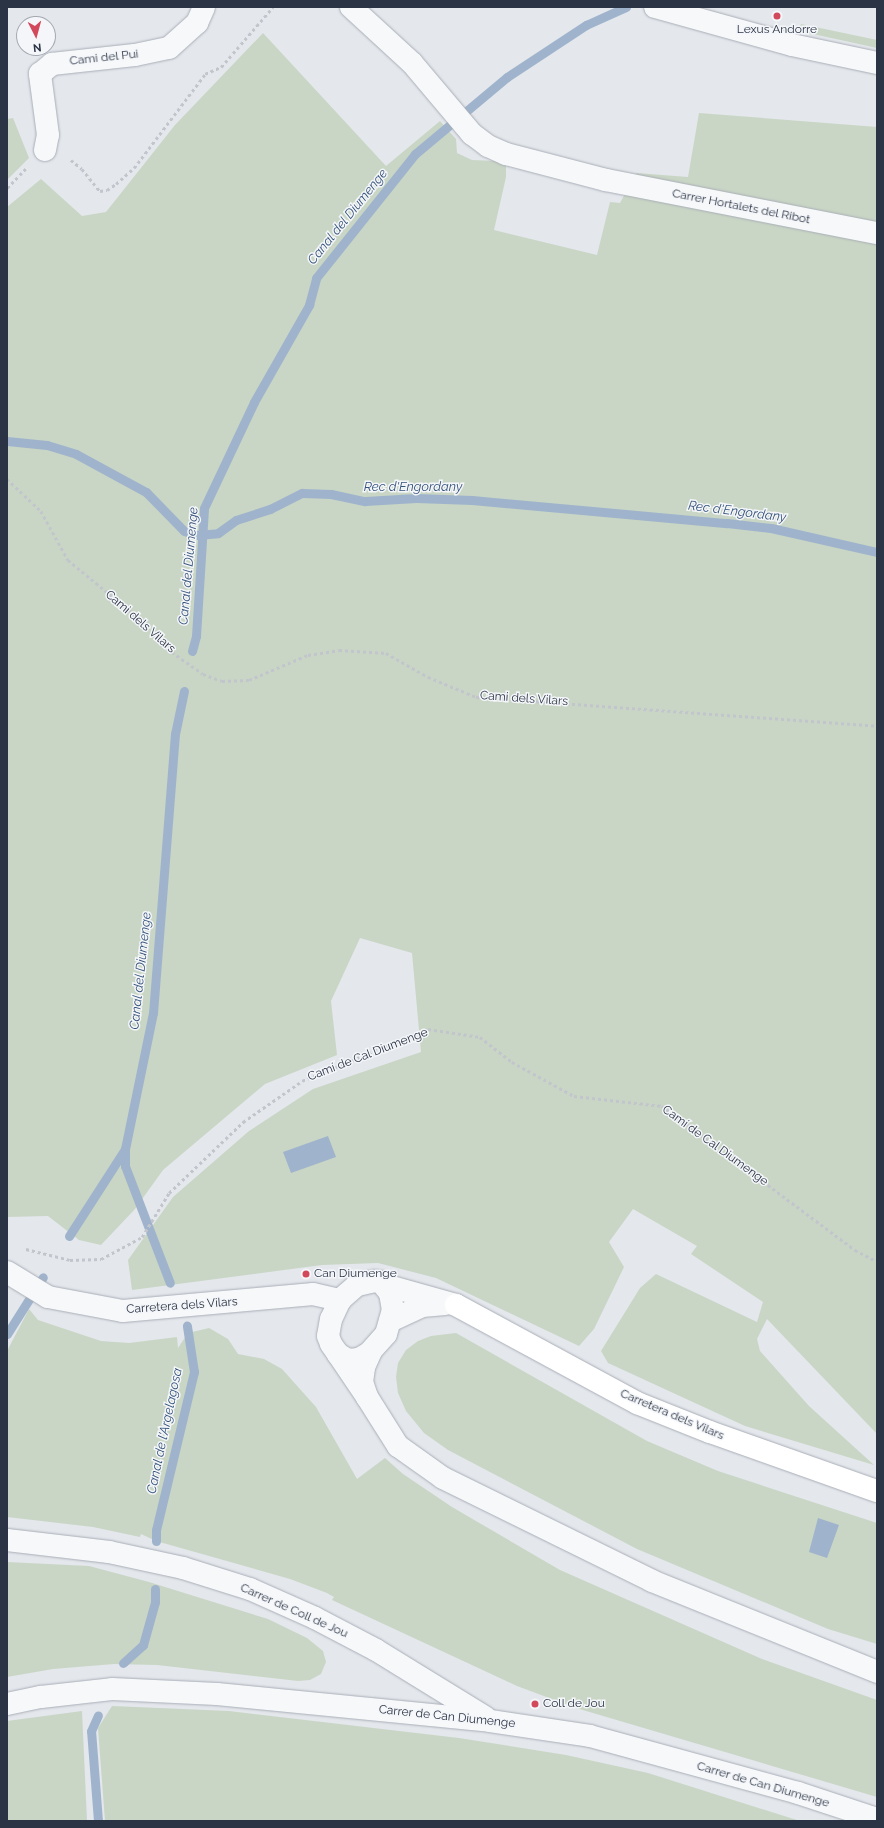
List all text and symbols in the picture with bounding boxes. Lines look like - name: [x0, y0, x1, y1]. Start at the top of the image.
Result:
- marker: Lexus Andorre: [772, 11, 782, 21]
- north arrow: [16, 16, 56, 56]
- place label: Lexus Andorre: [737, 23, 817, 37]
- text: N: [32, 41, 42, 54]
- street label: Cami del Pui: [69, 47, 139, 69]
- water label: Canal del Diumenge: [305, 166, 391, 268]
- street label: Carrer Hortalets del Ribot: [671, 186, 811, 228]
- water label: Rec d'Engordany: [364, 479, 462, 495]
- water label: Rec d'Engordany: [687, 498, 787, 526]
- water label: Canal del Diumenge: [176, 506, 202, 626]
- street label: Cami dels Vilars: [102, 587, 178, 657]
- street label: Cami dels Vilars: [479, 689, 569, 709]
- water label: Canal del Diumenge: [127, 911, 155, 1031]
- street label: Camí de Cal Diumenge: [306, 1025, 430, 1085]
- street label: Camí de Cal Diumenge: [659, 1103, 771, 1189]
- place label: Can Diumenge: [314, 1267, 397, 1281]
- marker: Can Diumenge: [301, 1269, 311, 1279]
- street label: Carretera dels Vilars: [126, 1295, 238, 1317]
- water label: Canal de l'Argelagosa: [144, 1367, 186, 1495]
- street label: Carretera dels Vilars: [618, 1387, 726, 1443]
- street label: Carrer de Coll de Jou: [237, 1581, 351, 1641]
- place label: Coll de Jou: [543, 1697, 605, 1711]
- marker: Coll de Jou: [530, 1699, 540, 1709]
- street label: Carrer de Can Diumenge: [378, 1703, 516, 1731]
- street label: Carrer de Can Diumenge: [695, 1759, 831, 1811]

